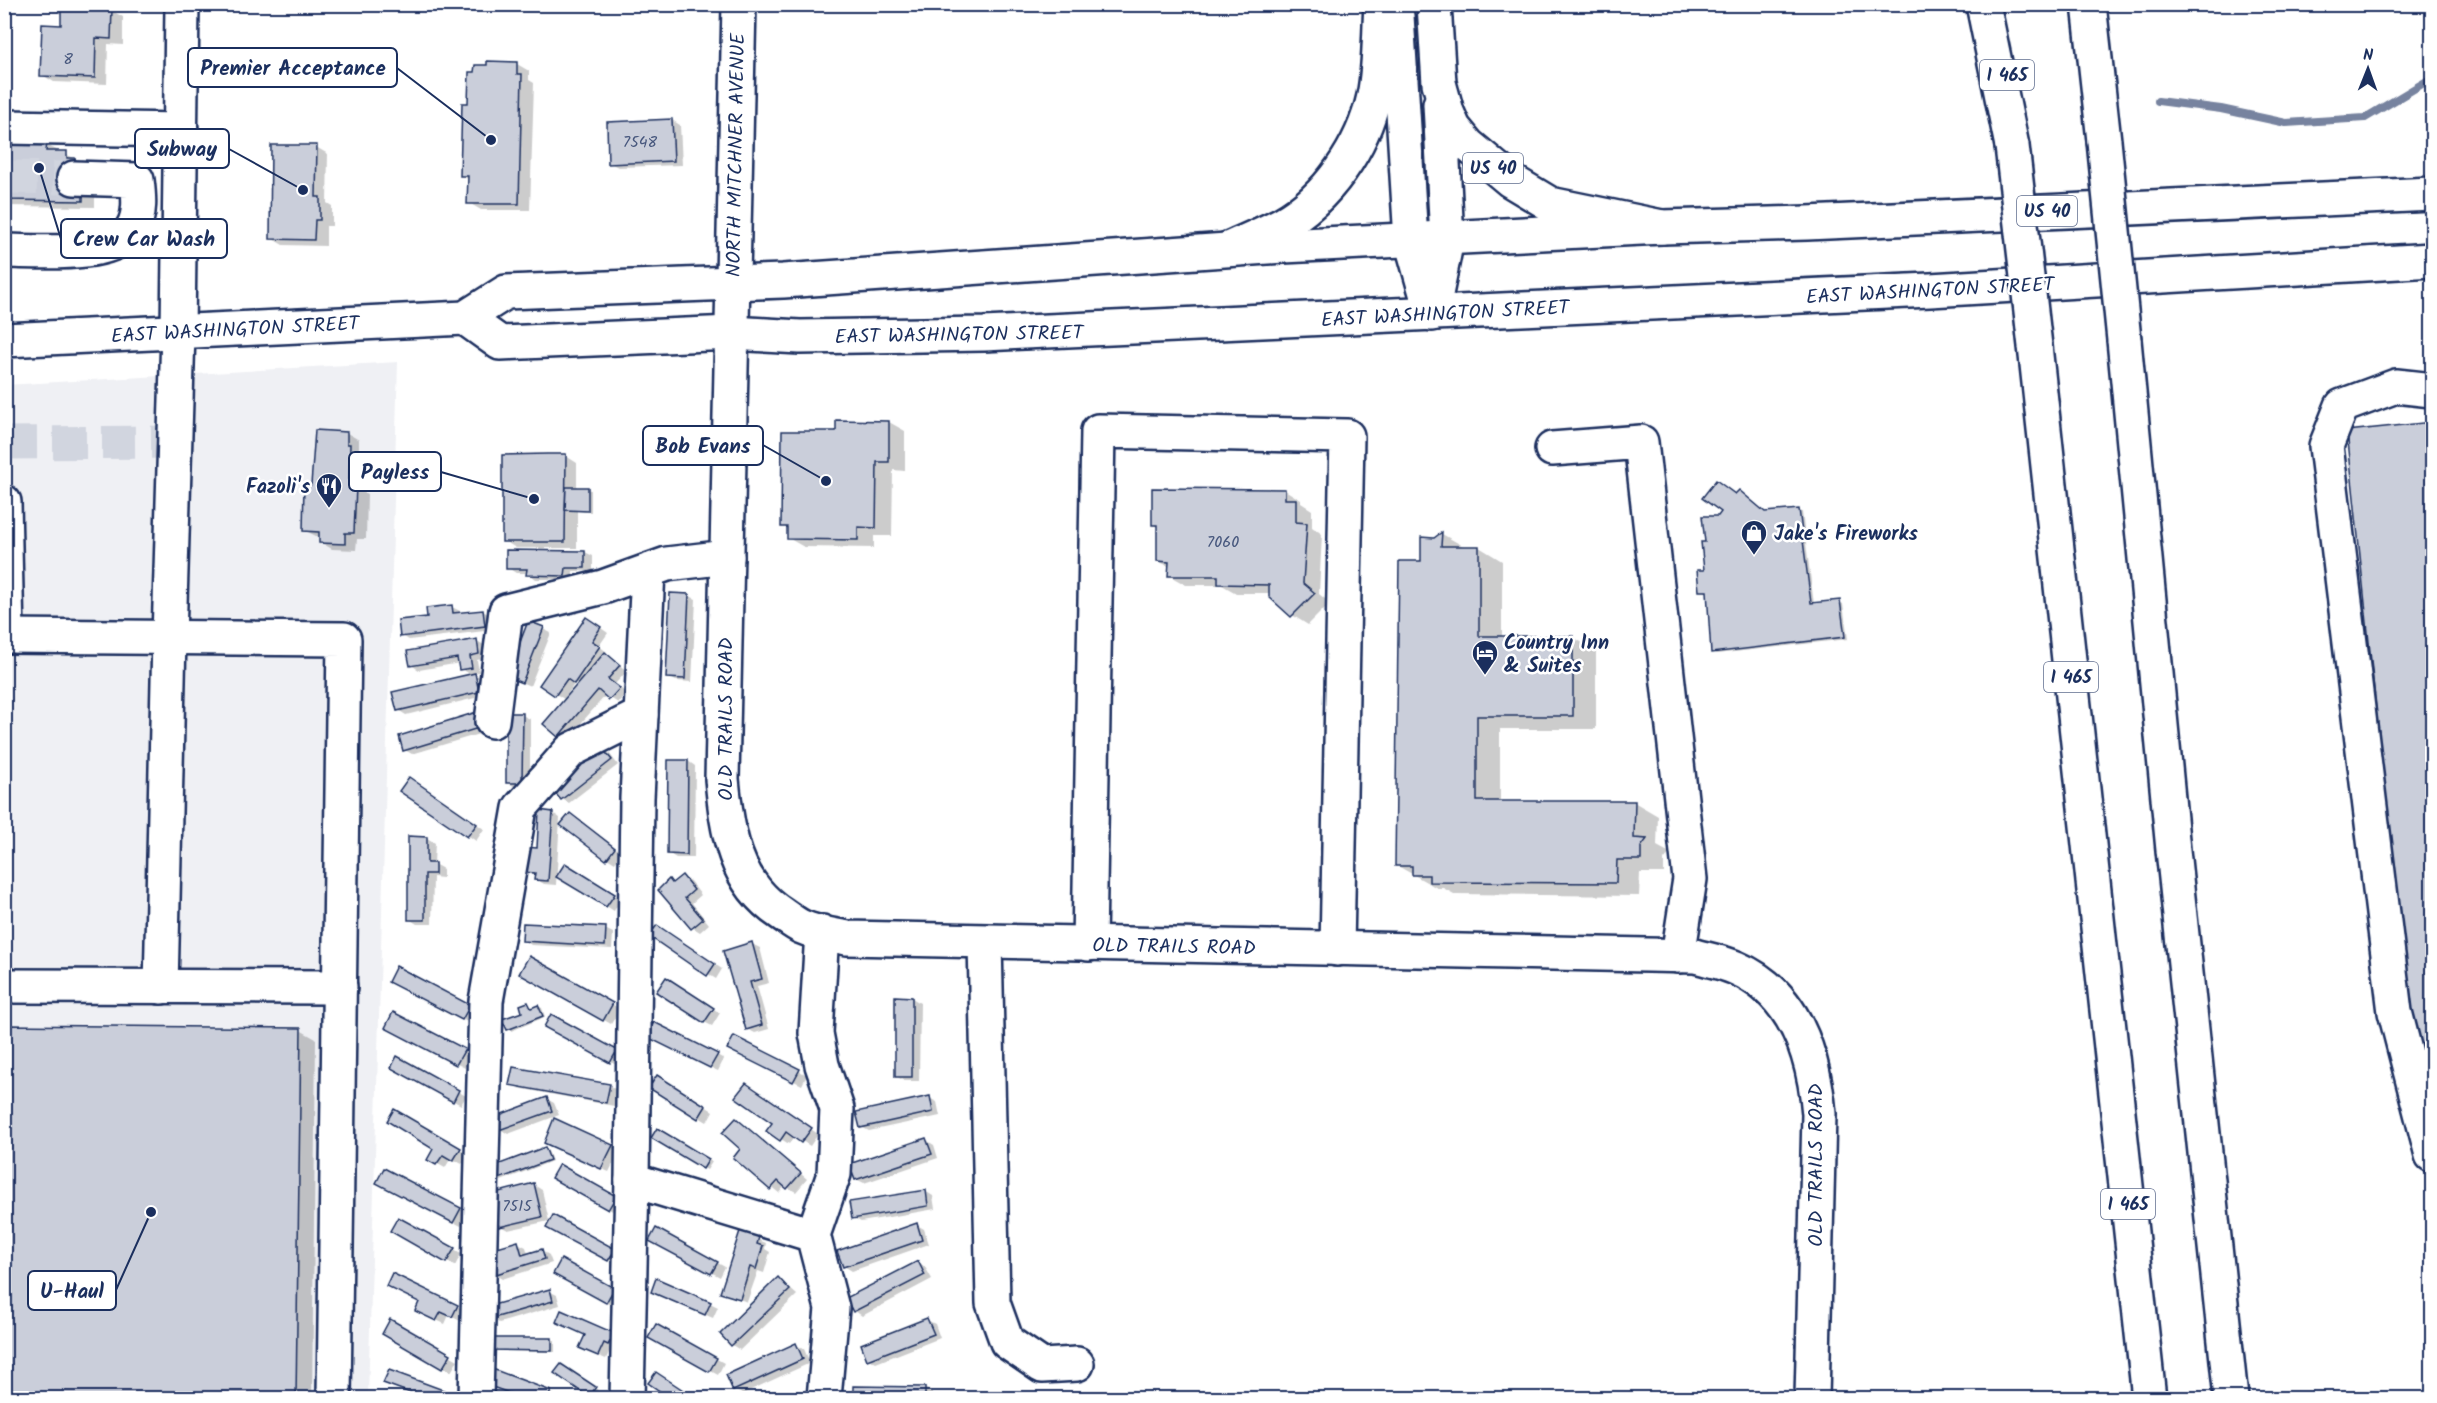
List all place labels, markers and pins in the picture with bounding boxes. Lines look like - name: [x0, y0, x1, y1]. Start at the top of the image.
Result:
- callout: Premier Acceptance: [188, 48, 397, 87]
- callout: Subway: [135, 129, 229, 168]
- callout: Crew Car Wash: [61, 219, 227, 258]
- callout: Bob Evans: [643, 426, 763, 465]
- callout: Payless: [349, 452, 441, 491]
- restaurant icon: Fazoli's: [314, 471, 344, 509]
- place label: Fazoli's: [246, 472, 311, 504]
- shop icon: Jake's Fireworks: [1739, 518, 1769, 556]
- place label: Jake's Fireworks: [1774, 519, 1918, 551]
- place label: Country Inn & Suites: [1504, 628, 1609, 683]
- hotel icon: Country Inn & Suites: [1470, 638, 1500, 676]
- callout: U-Haul: [28, 1271, 116, 1310]

